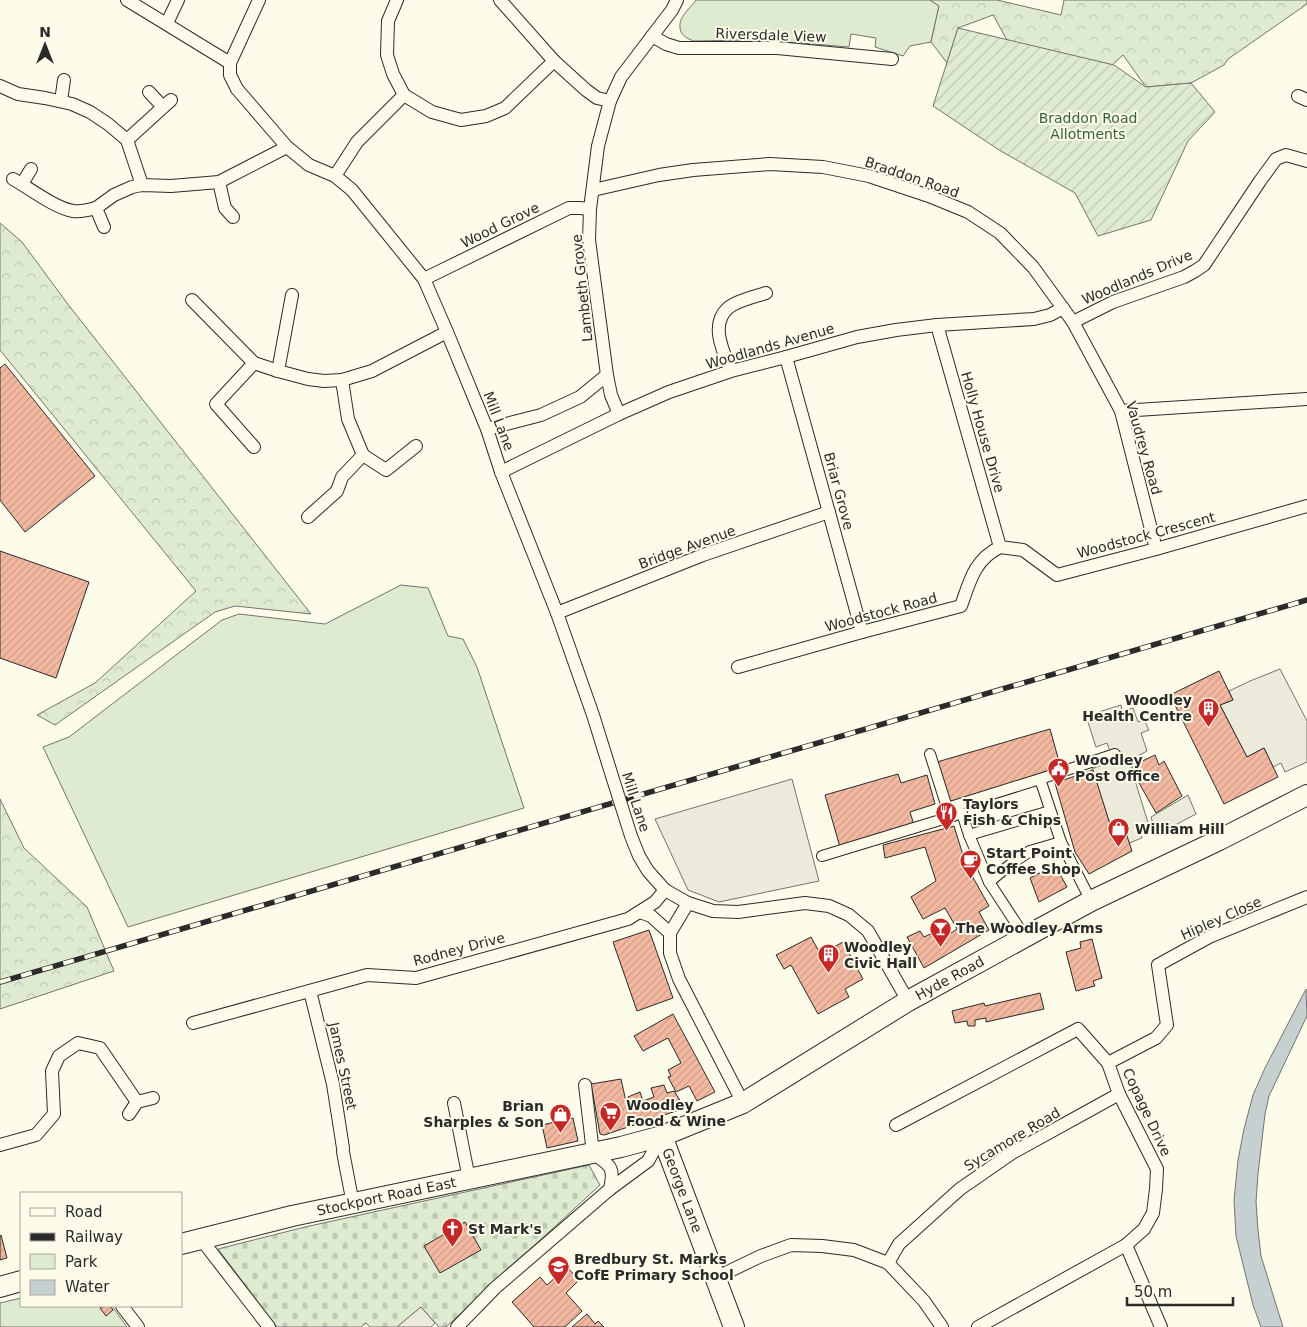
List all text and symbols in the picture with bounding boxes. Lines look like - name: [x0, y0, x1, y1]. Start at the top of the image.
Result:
- north arrow: [20, 20, 70, 70]
- text: N: [39, 24, 51, 40]
- street label: Riversdale View: [715, 25, 827, 45]
- park label: Braddon Road Allotments: [1039, 110, 1137, 142]
- street label: Braddon Road: [863, 153, 961, 201]
- street label: Wood Grove: [458, 199, 542, 251]
- street label: Lambeth Grove: [568, 233, 596, 343]
- street label: Woodlands Drive: [1079, 247, 1195, 307]
- street label: Woodlands Avenue: [704, 320, 836, 372]
- street label: Holly House Drive: [958, 370, 1008, 494]
- street label: Mill Lane: [480, 389, 518, 453]
- street label: Vaudrey Road: [1123, 399, 1165, 497]
- street label: Briar Grove: [821, 450, 857, 532]
- street label: Woodstock Crescent: [1075, 509, 1217, 561]
- street label: Bridge Avenue: [636, 522, 738, 572]
- street label: Woodstock Road: [823, 589, 939, 635]
- place label: Woodley Health Centre: [1082, 692, 1192, 724]
- building icon: Woodley Health Centre: [1196, 696, 1220, 727]
- place label: Woodley Post Office: [1075, 752, 1160, 784]
- public building icon: Woodley Post Office: [1047, 756, 1071, 787]
- street label: Mill Lane: [619, 770, 653, 834]
- place label: Taylors Fish & Chips: [963, 796, 1061, 828]
- restaurant icon: Taylors Fish & Chips: [935, 800, 959, 831]
- shop icon: William Hill: [1107, 817, 1131, 848]
- place label: William Hill: [1135, 821, 1225, 837]
- place label: Start Point Coffee Shop: [986, 845, 1081, 877]
- cafe icon: Start Point Coffee Shop: [958, 849, 982, 880]
- street label: Hipley Close: [1178, 893, 1264, 943]
- bar icon: The Woodley Arms: [928, 916, 952, 947]
- place label: The Woodley Arms: [956, 920, 1103, 936]
- street label: Rodney Drive: [411, 929, 507, 969]
- place label: Woodley Civic Hall: [844, 939, 917, 971]
- building icon: Woodley Civic Hall: [816, 943, 840, 974]
- street label: Hyde Road: [912, 953, 987, 1003]
- street label: James Street: [326, 1020, 360, 1112]
- street label: Copage Drive: [1120, 1066, 1174, 1158]
- place label: Woodley Food & Wine: [626, 1097, 726, 1129]
- place label: Brian Sharples & Son: [423, 1098, 544, 1130]
- supermarket icon: Woodley Food & Wine: [598, 1101, 622, 1132]
- shop icon: Brian Sharples & Son: [548, 1102, 572, 1133]
- street label: Sycamore Road: [961, 1104, 1063, 1174]
- street label: George Lane: [659, 1146, 706, 1235]
- street label: Stockport Road East: [315, 1174, 458, 1219]
- legend: [20, 1192, 182, 1307]
- text: Road: [65, 1203, 103, 1221]
- church icon: St Mark's: [440, 1217, 464, 1248]
- place label: St Mark's: [468, 1221, 542, 1237]
- text: Railway: [65, 1228, 123, 1246]
- place label: Bredbury St. Marks CofE Primary School: [574, 1251, 734, 1283]
- text: Park: [65, 1253, 98, 1271]
- school or university icon: Bredbury St. Marks CofE Primary School: [546, 1255, 570, 1286]
- scale bar: [1127, 1274, 1233, 1306]
- text: Water: [65, 1278, 110, 1296]
- text: 50 m: [1134, 1283, 1172, 1301]

